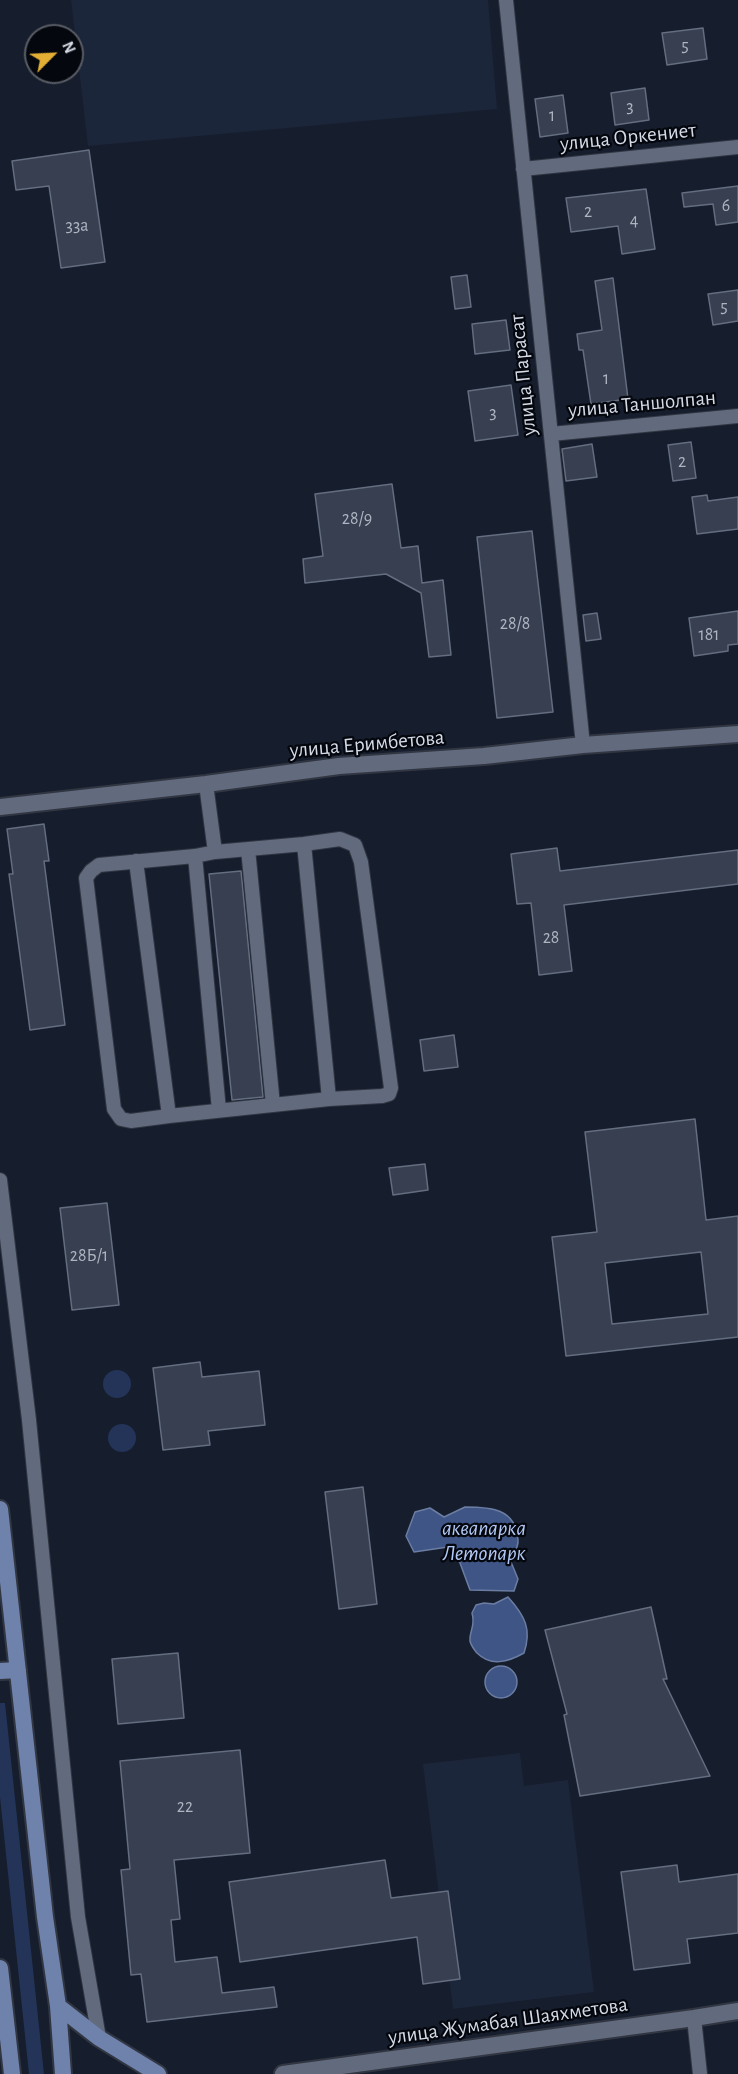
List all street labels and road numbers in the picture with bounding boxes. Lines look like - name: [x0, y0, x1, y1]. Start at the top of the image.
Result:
- street label: улица Оркениет: [559, 117, 697, 157]
- street label: улица Парасат: [504, 313, 542, 437]
- street label: улица Таншолпан: [567, 385, 717, 423]
- street label: улица Еримбетова: [289, 725, 445, 763]
- street label: улица Жумабая Шаяхметова: [387, 1992, 629, 2050]

